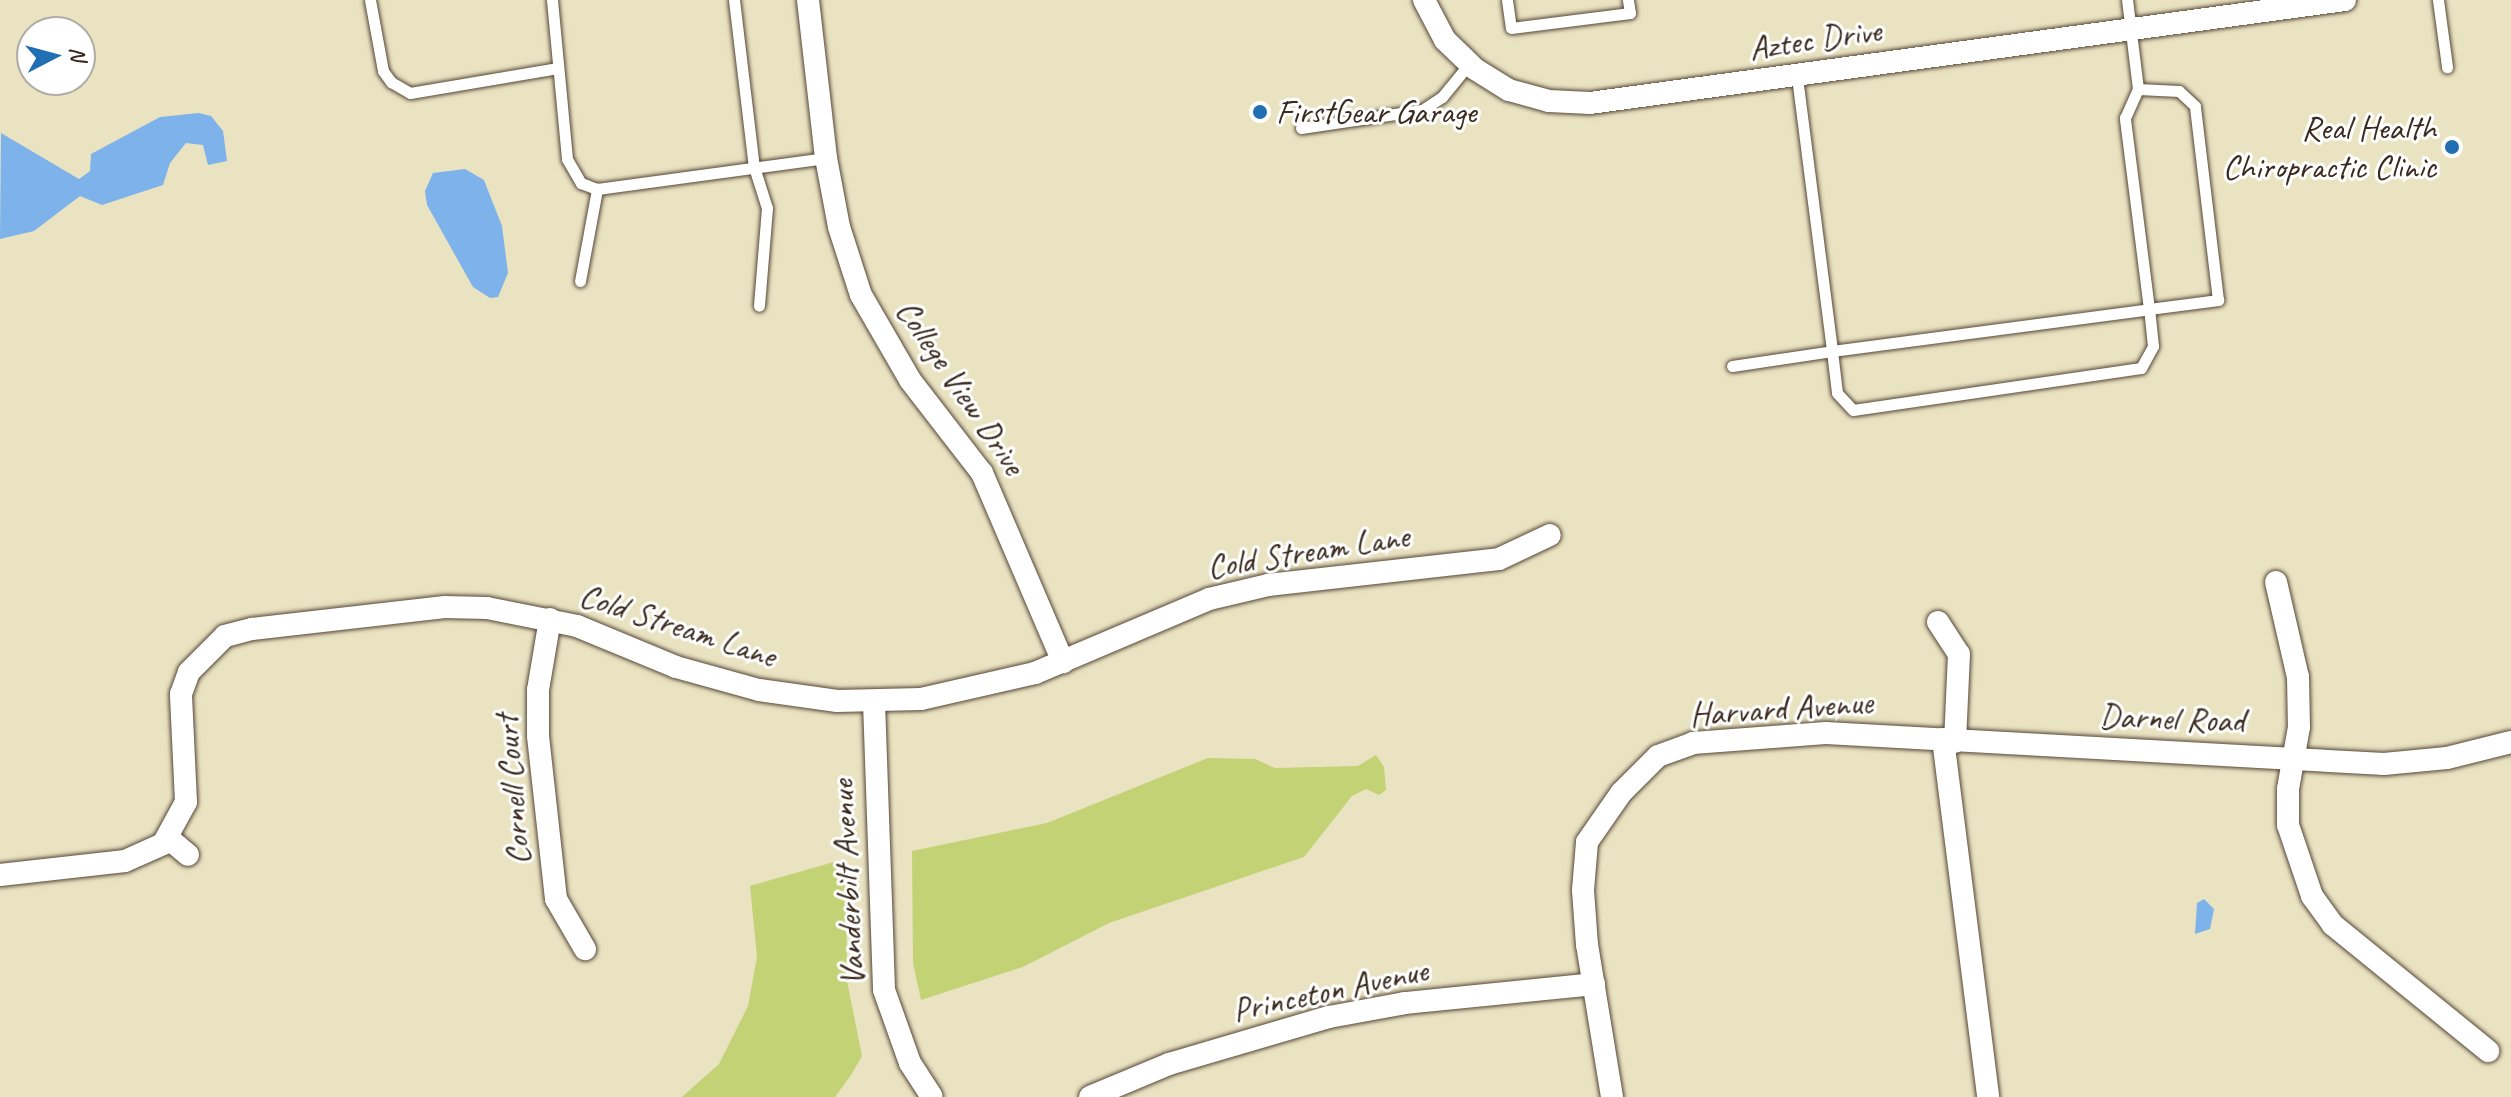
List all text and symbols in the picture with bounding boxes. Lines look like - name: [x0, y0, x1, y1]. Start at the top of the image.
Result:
- street label: Aztec Drive: [1746, 10, 1884, 68]
- north arrow: [16, 16, 96, 96]
- text: N: [63, 45, 93, 62]
- place label: FirstGear Garage: [1276, 92, 1476, 132]
- marker: FirstGear Garage: [1251, 103, 1269, 121]
- place label: Real Health Chiropractic Clinic: [2222, 107, 2436, 186]
- marker: Real Health Chiropractic Clinic: [2443, 138, 2461, 156]
- street label: College View Drive: [887, 291, 1035, 483]
- street label: Cold Stream Lane: [1204, 515, 1412, 587]
- street label: Cold Stream Lane: [575, 574, 781, 676]
- street label: Harvard Avenue: [1688, 681, 1874, 735]
- street label: Darnel Road: [2099, 695, 2245, 741]
- street label: Cornell Court: [485, 713, 539, 867]
- street label: Vanderbilt Avenue: [821, 779, 873, 987]
- street label: Princeton Avenue: [1229, 949, 1431, 1031]

